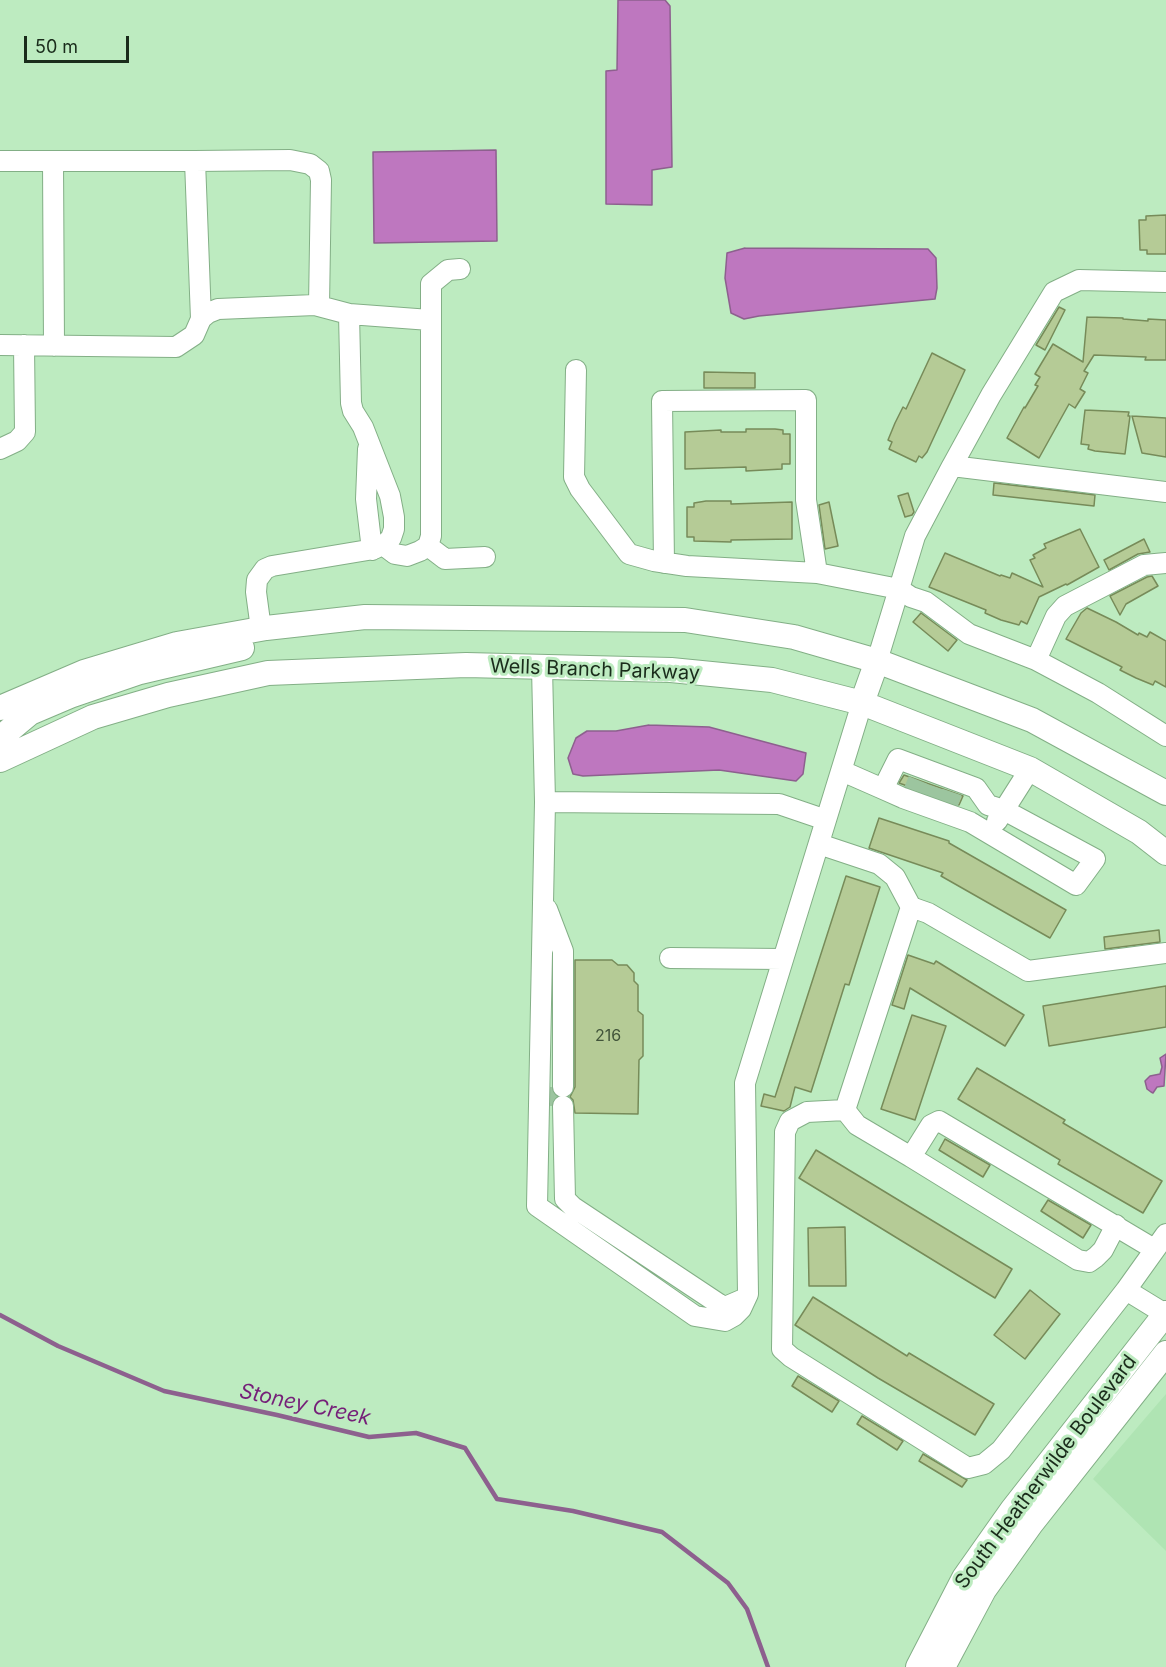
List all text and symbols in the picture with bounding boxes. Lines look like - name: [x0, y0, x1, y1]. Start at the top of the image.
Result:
- scale bar: [27, 24, 132, 62]
- text: 50 m: [35, 36, 78, 57]
- street label: Wells Branch Parkway: [490, 654, 700, 686]
- house number: 216: [595, 1026, 621, 1046]
- street label: South Heatherwilde Boulevard: [950, 1350, 1142, 1594]
- water label: Stoney Creek: [237, 1379, 373, 1431]

